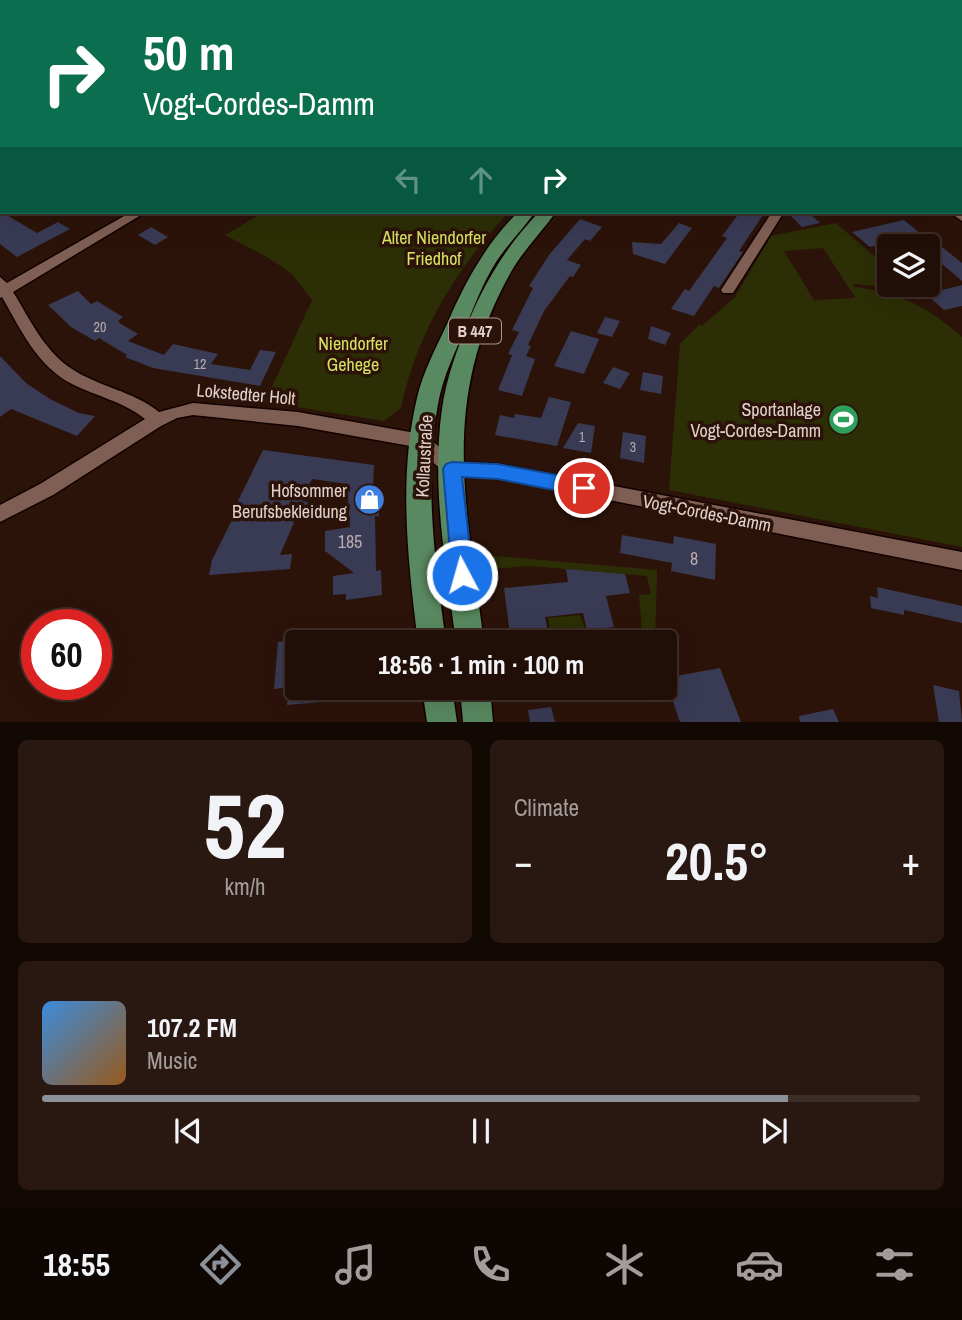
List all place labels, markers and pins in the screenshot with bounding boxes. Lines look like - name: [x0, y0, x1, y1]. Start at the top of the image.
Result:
- place label: Sportanlage Vogt-Cordes-Damm: [691, 397, 821, 443]
- sports icon: Sportanlage Vogt-Cordes-Damm: [827, 402, 861, 436]
- pin: [554, 458, 614, 518]
- place label: Hofsommer Berufsbekleidung: [232, 478, 348, 524]
- shop icon: Hofsommer Berufsbekleidung: [353, 483, 387, 517]

